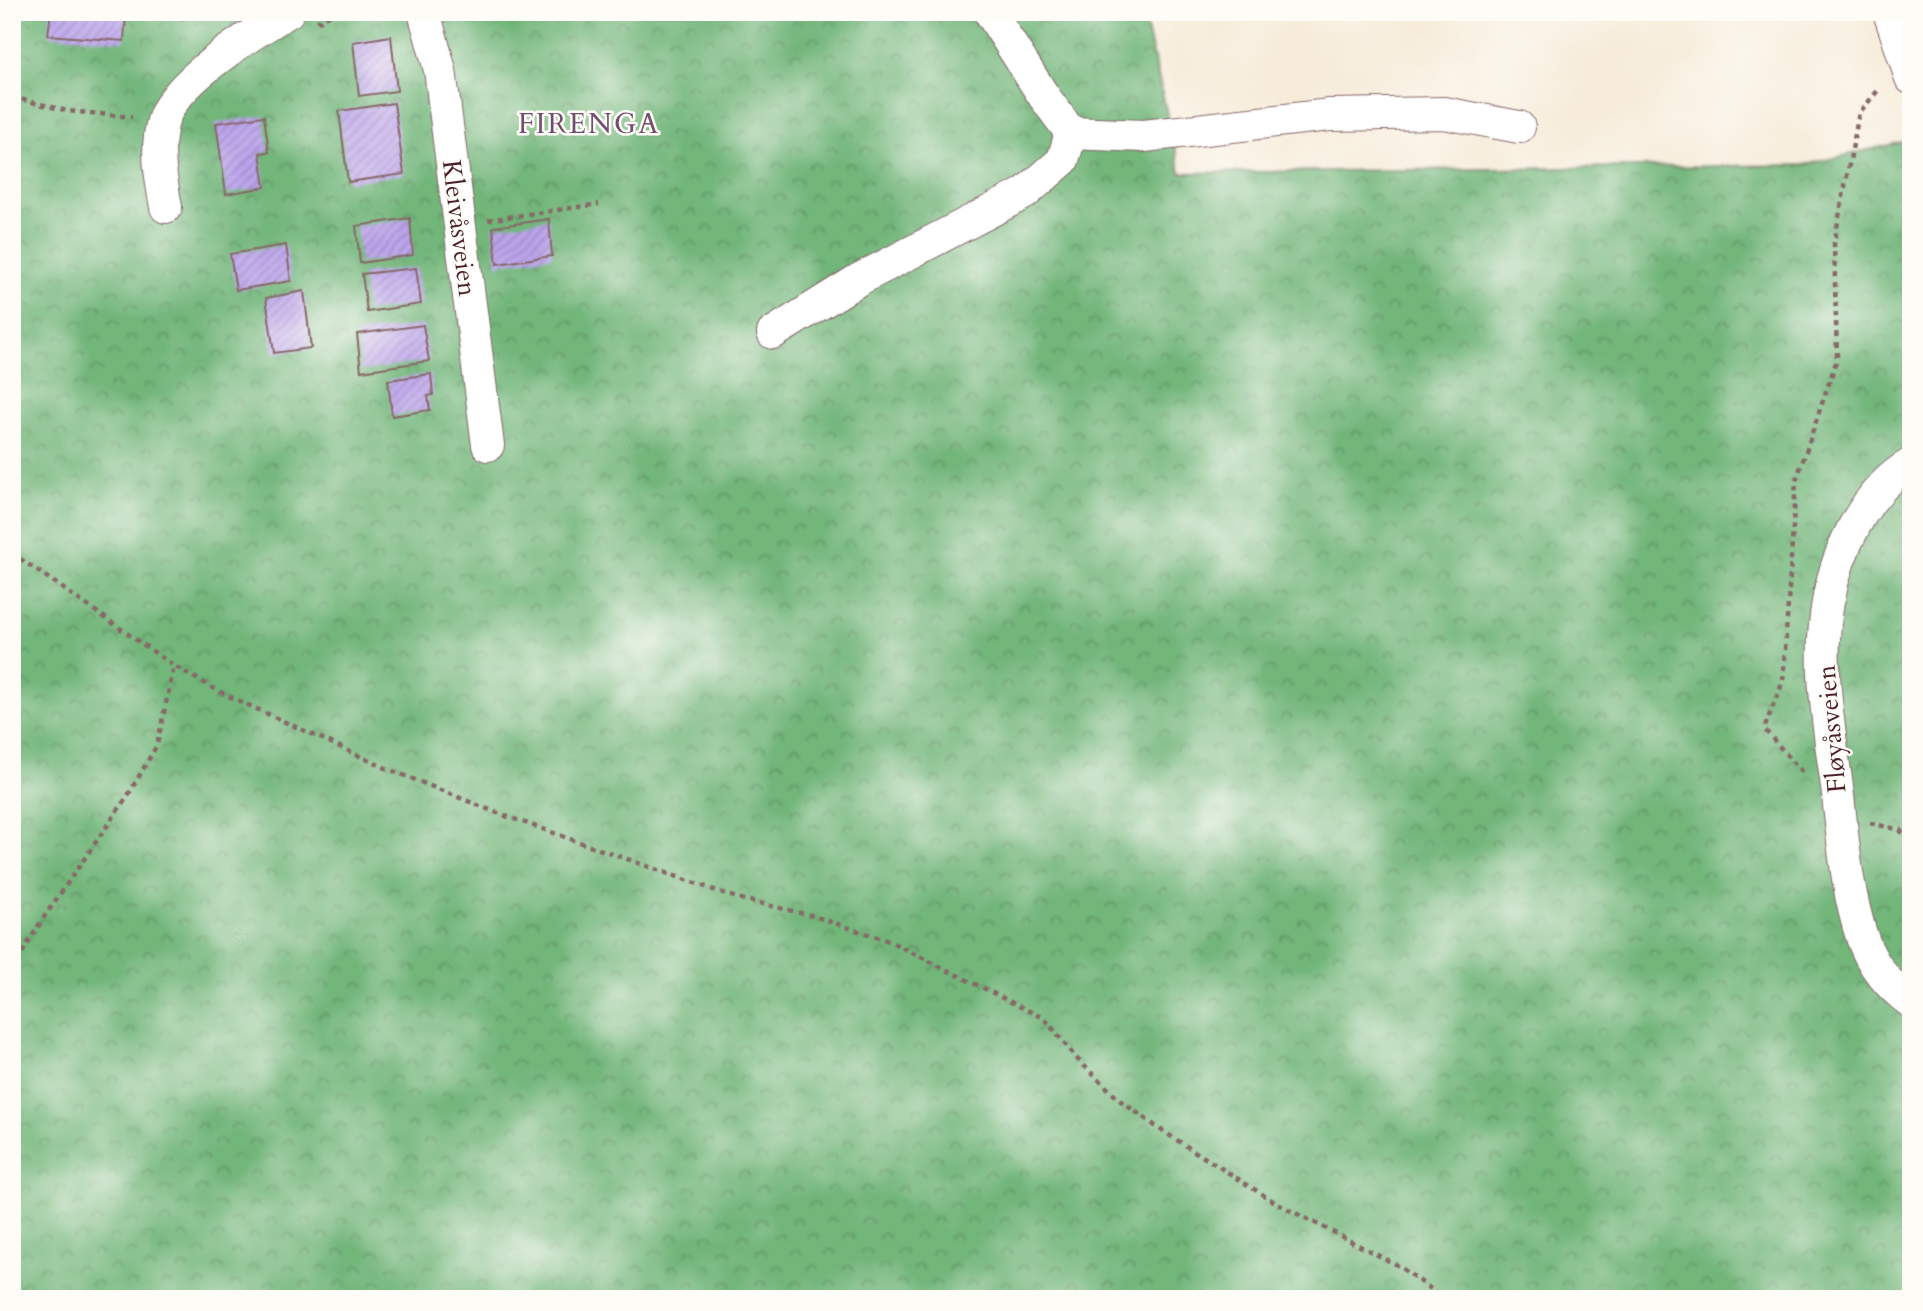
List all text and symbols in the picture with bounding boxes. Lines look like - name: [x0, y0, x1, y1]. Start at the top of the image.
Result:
- district label: FIRENGA: [518, 105, 660, 143]
- street label: Kleivåsveien: [434, 158, 485, 298]
- street label: Fløyåsveien: [1808, 663, 1855, 795]

